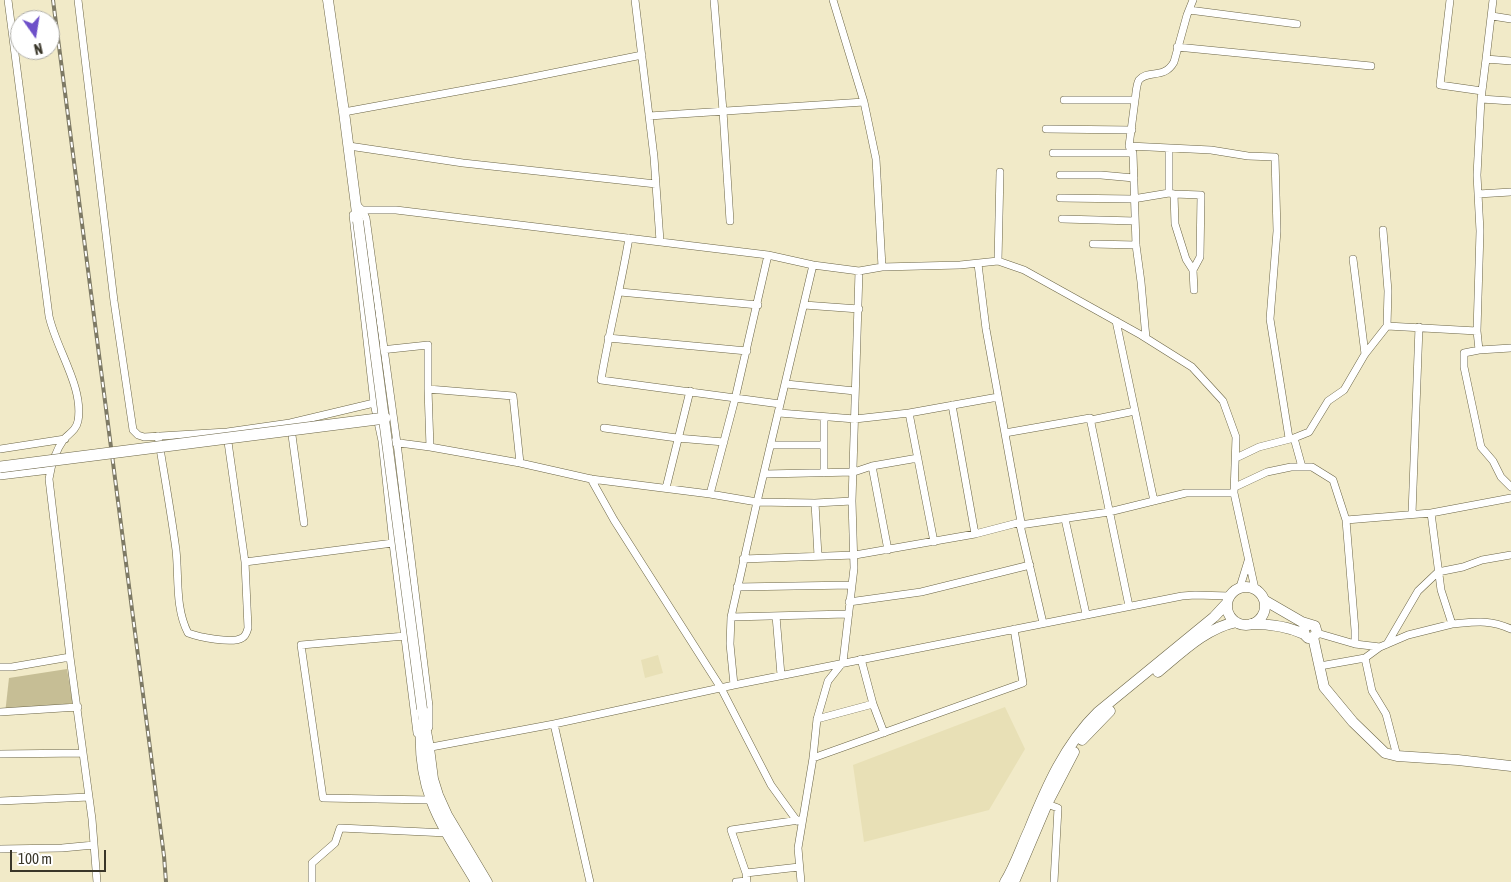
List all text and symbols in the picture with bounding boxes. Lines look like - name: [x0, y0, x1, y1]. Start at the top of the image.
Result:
- north arrow: [10, 10, 60, 60]
- text: N: [32, 40, 44, 57]
- scale bar: [12, 840, 109, 872]
- text: 100 m: [18, 850, 52, 867]

